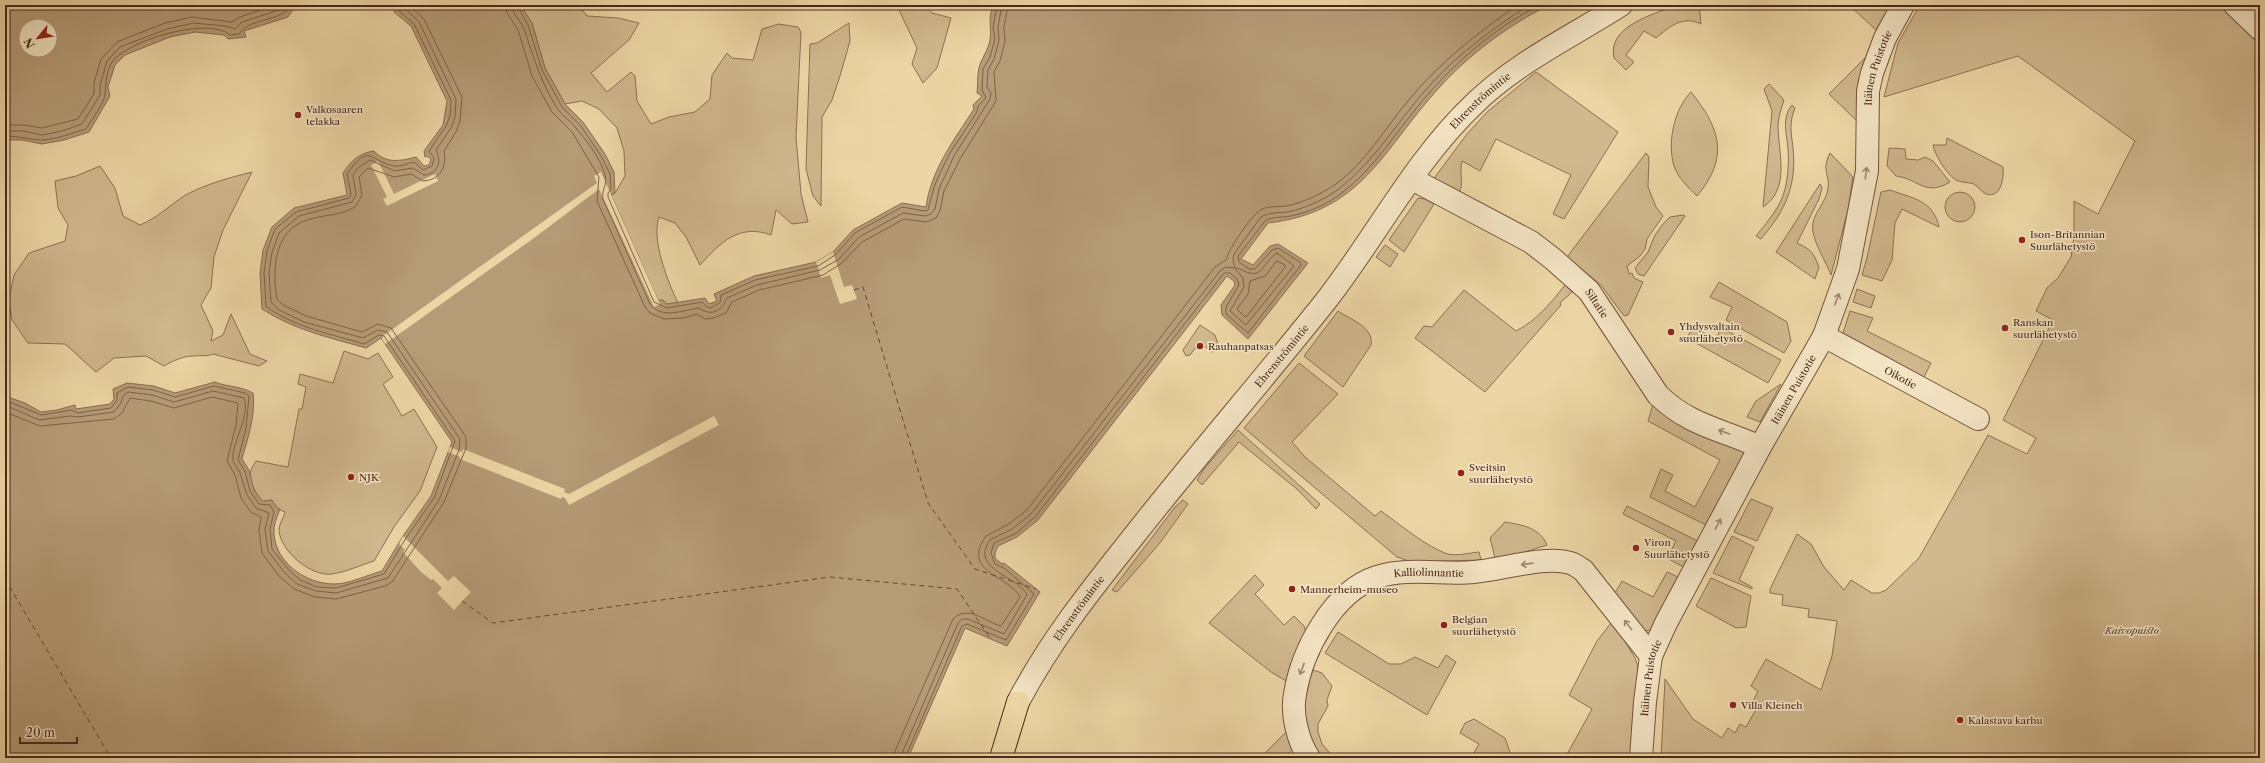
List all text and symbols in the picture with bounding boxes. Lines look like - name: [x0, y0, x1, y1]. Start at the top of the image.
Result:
- north arrow: [18, 18, 58, 58]
- street label: Itäinen Puistotie: [1862, 28, 1895, 106]
- text: N: [21, 35, 38, 51]
- street label: Ehrenströmintie: [1447, 69, 1514, 132]
- place label: Valkosaaren telakka: [305, 103, 364, 128]
- marker: Valkosaaren telakka: [293, 110, 303, 120]
- one-way arrow: [1862, 167, 1870, 180]
- place label: Ison-Britannian Suurlähetystö: [2030, 228, 2106, 253]
- marker: Ison-Britannian Suurlähetystö: [2017, 235, 2027, 245]
- street label: Siltatie: [1582, 286, 1611, 321]
- one-way arrow: [1833, 294, 1841, 306]
- place label: Ranskan suurlähetystö: [2013, 316, 2077, 341]
- place label: Yhdysvaltain suurlähetystö: [1678, 320, 1743, 345]
- street label: Ehrenströmintie: [1252, 321, 1312, 390]
- marker: Ranskan suurlähetystö: [2000, 323, 2010, 333]
- marker: Yhdysvaltain suurlähetystö: [1666, 327, 1676, 337]
- place label: Rauhanpatsas: [1208, 340, 1274, 353]
- marker: Rauhanpatsas: [1195, 341, 1205, 351]
- street label: Itäinen Puistotie: [1769, 352, 1819, 427]
- street label: Oikotie: [1882, 364, 1919, 392]
- one-way arrow: [1718, 428, 1730, 436]
- place label: Sveitsin suurlähetystö: [1469, 461, 1533, 486]
- marker: Sveitsin suurlähetystö: [1456, 468, 1466, 478]
- place label: NJK: [359, 471, 380, 484]
- marker: NJK: [346, 472, 356, 482]
- one-way arrow: [1715, 519, 1723, 531]
- place label: Viron Suurlähetystö: [1643, 536, 1710, 561]
- marker: Viron Suurlähetystö: [1631, 543, 1641, 553]
- one-way arrow: [1521, 560, 1534, 568]
- street label: Kalliolinnantie: [1393, 566, 1464, 580]
- street label: Ehrenströmintie: [1051, 573, 1107, 643]
- place label: Mannerheim-museo: [1300, 583, 1398, 596]
- marker: Mannerheim-museo: [1287, 584, 1297, 594]
- place label: Belgian suurlähetystö: [1452, 613, 1516, 638]
- marker: Belgian suurlähetystö: [1439, 620, 1449, 630]
- one-way arrow: [1624, 620, 1632, 631]
- park label: Kaivopuisto: [2104, 624, 2159, 637]
- street label: Itäinen Puistotie: [1638, 637, 1665, 717]
- one-way arrow: [1298, 662, 1306, 674]
- place label: Villa Kleineh: [1740, 699, 1803, 712]
- marker: Villa Kleineh: [1728, 700, 1738, 710]
- place label: Kalastava karhu: [1968, 714, 2043, 727]
- marker: Kalastava karhu: [1955, 715, 1965, 725]
- scale bar: [20, 719, 77, 745]
- text: 20 m: [26, 725, 55, 740]

